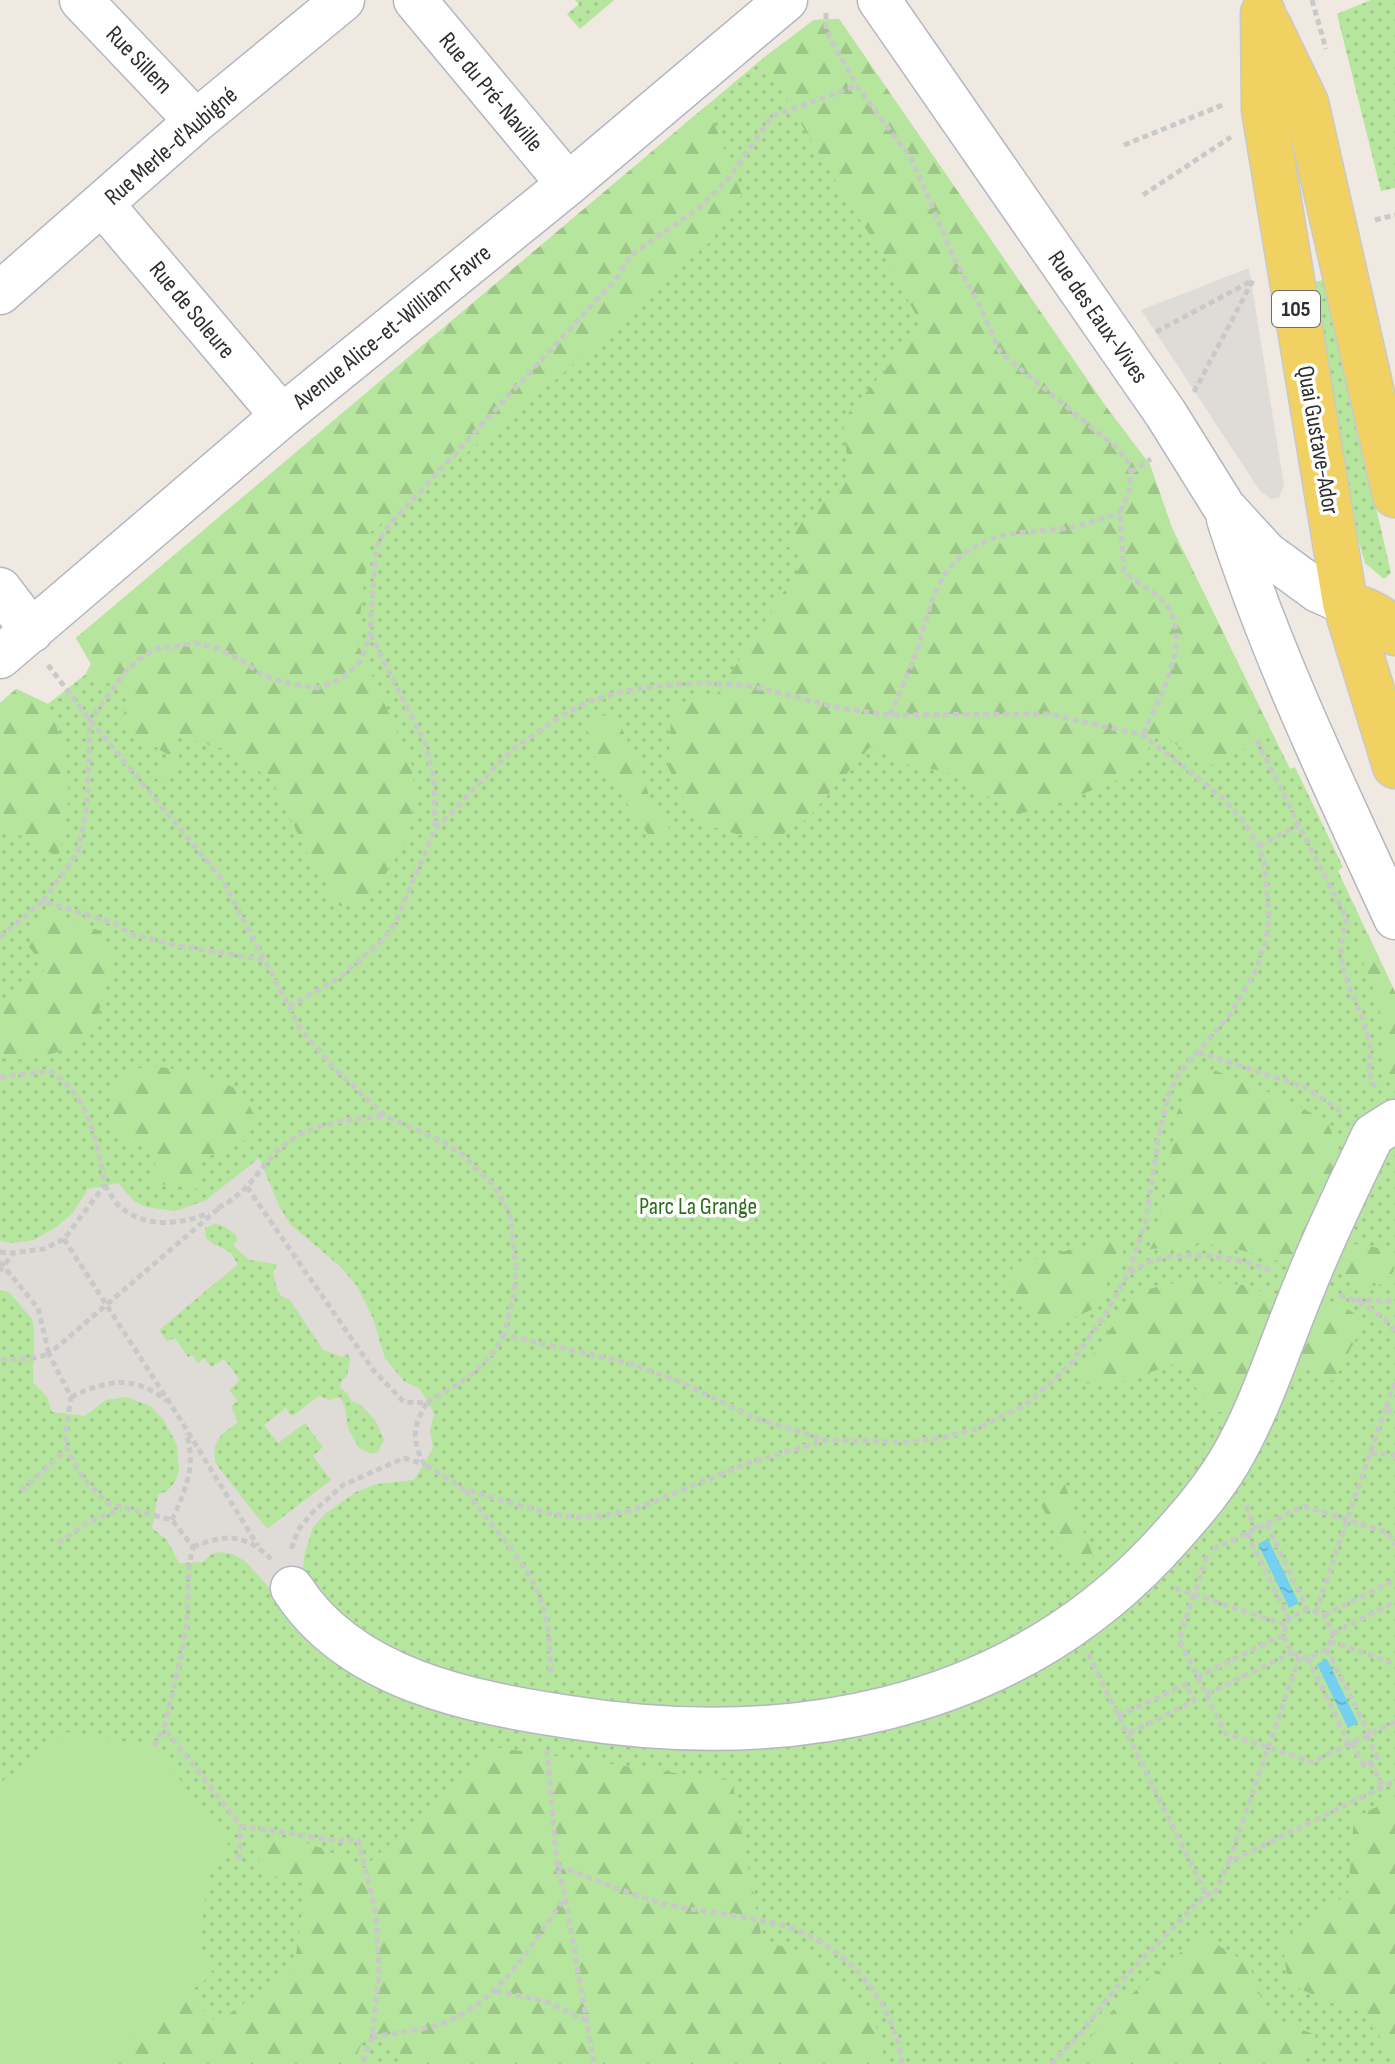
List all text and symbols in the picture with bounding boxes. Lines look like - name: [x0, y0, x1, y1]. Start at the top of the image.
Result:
- street label: Rue Sillem: [100, 20, 178, 100]
- street label: Rue du Pré-Naville: [433, 26, 549, 158]
- street label: Rue Merle-d'Aubigné: [99, 80, 243, 212]
- street label: Avenue Alice-et-William-Favre: [286, 238, 497, 416]
- street label: Rue des Eaux-Vives: [1042, 245, 1154, 389]
- street label: Rue de Soleure: [143, 255, 241, 365]
- road number: 105: [1272, 291, 1320, 327]
- street label: Quai Gustave-Ador: [1291, 364, 1345, 517]
- park label: Parc La Grange: [639, 1192, 757, 1221]

